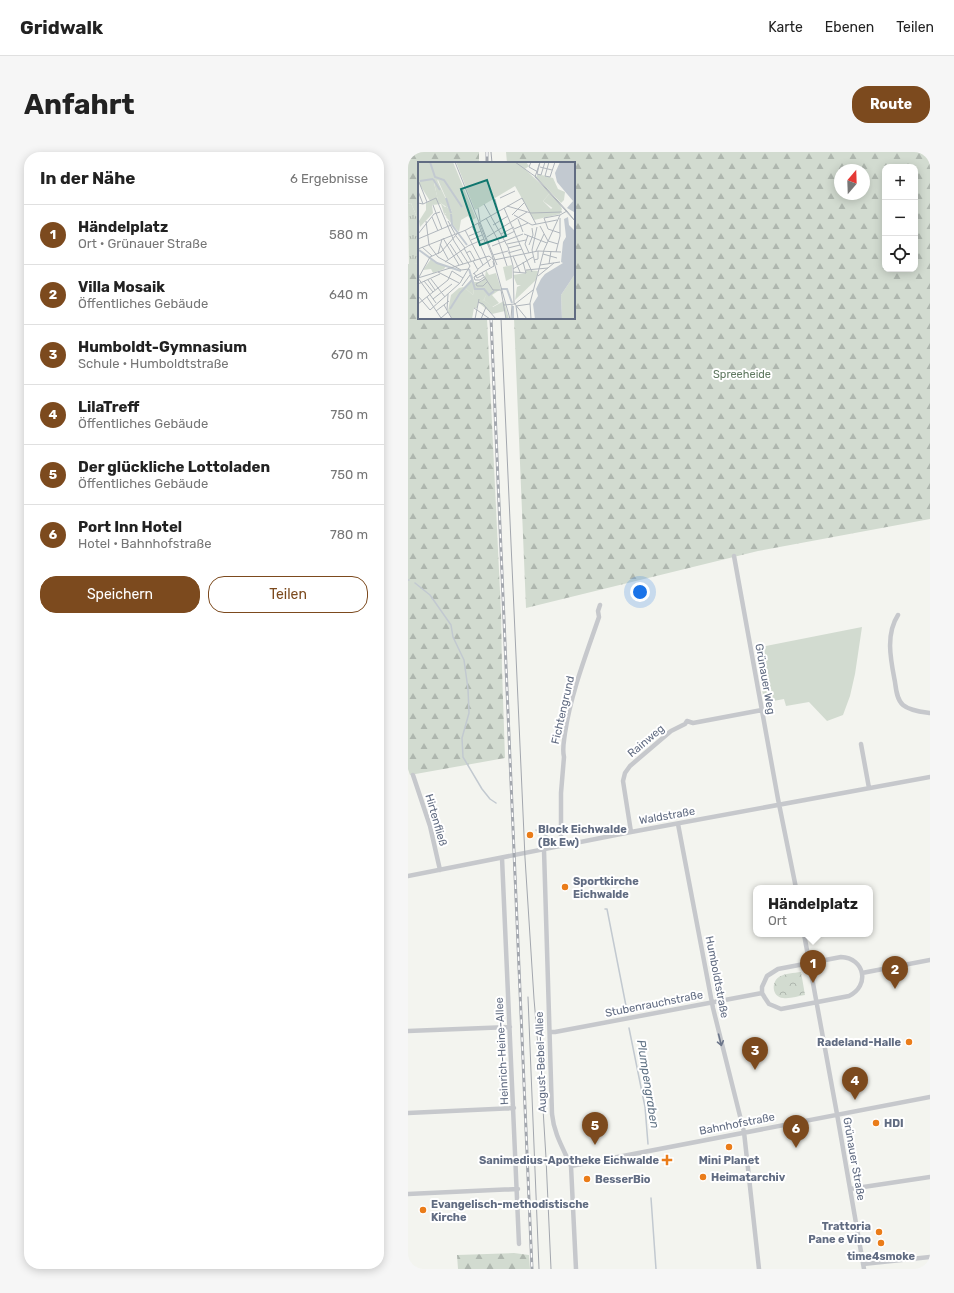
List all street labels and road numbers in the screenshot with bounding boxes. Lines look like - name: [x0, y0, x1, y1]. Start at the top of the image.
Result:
- street label: Grünauer Weg: [752, 643, 778, 715]
- street label: Fichtengrund: [549, 675, 577, 745]
- street label: Rainweg: [625, 722, 667, 760]
- street label: Hirtenfließ: [422, 792, 450, 848]
- street label: Waldstraße: [638, 805, 696, 827]
- street label: Humboldtstraße: [703, 935, 731, 1019]
- street label: Stubenrauchstraße: [604, 988, 704, 1020]
- street label: Heinrich-Heine-Allee: [493, 997, 511, 1105]
- street label: August-Bebel-Allee: [533, 1011, 549, 1113]
- street label: Bahnhofstraße: [698, 1110, 776, 1138]
- street label: Grünauer Straße: [840, 1116, 868, 1202]

